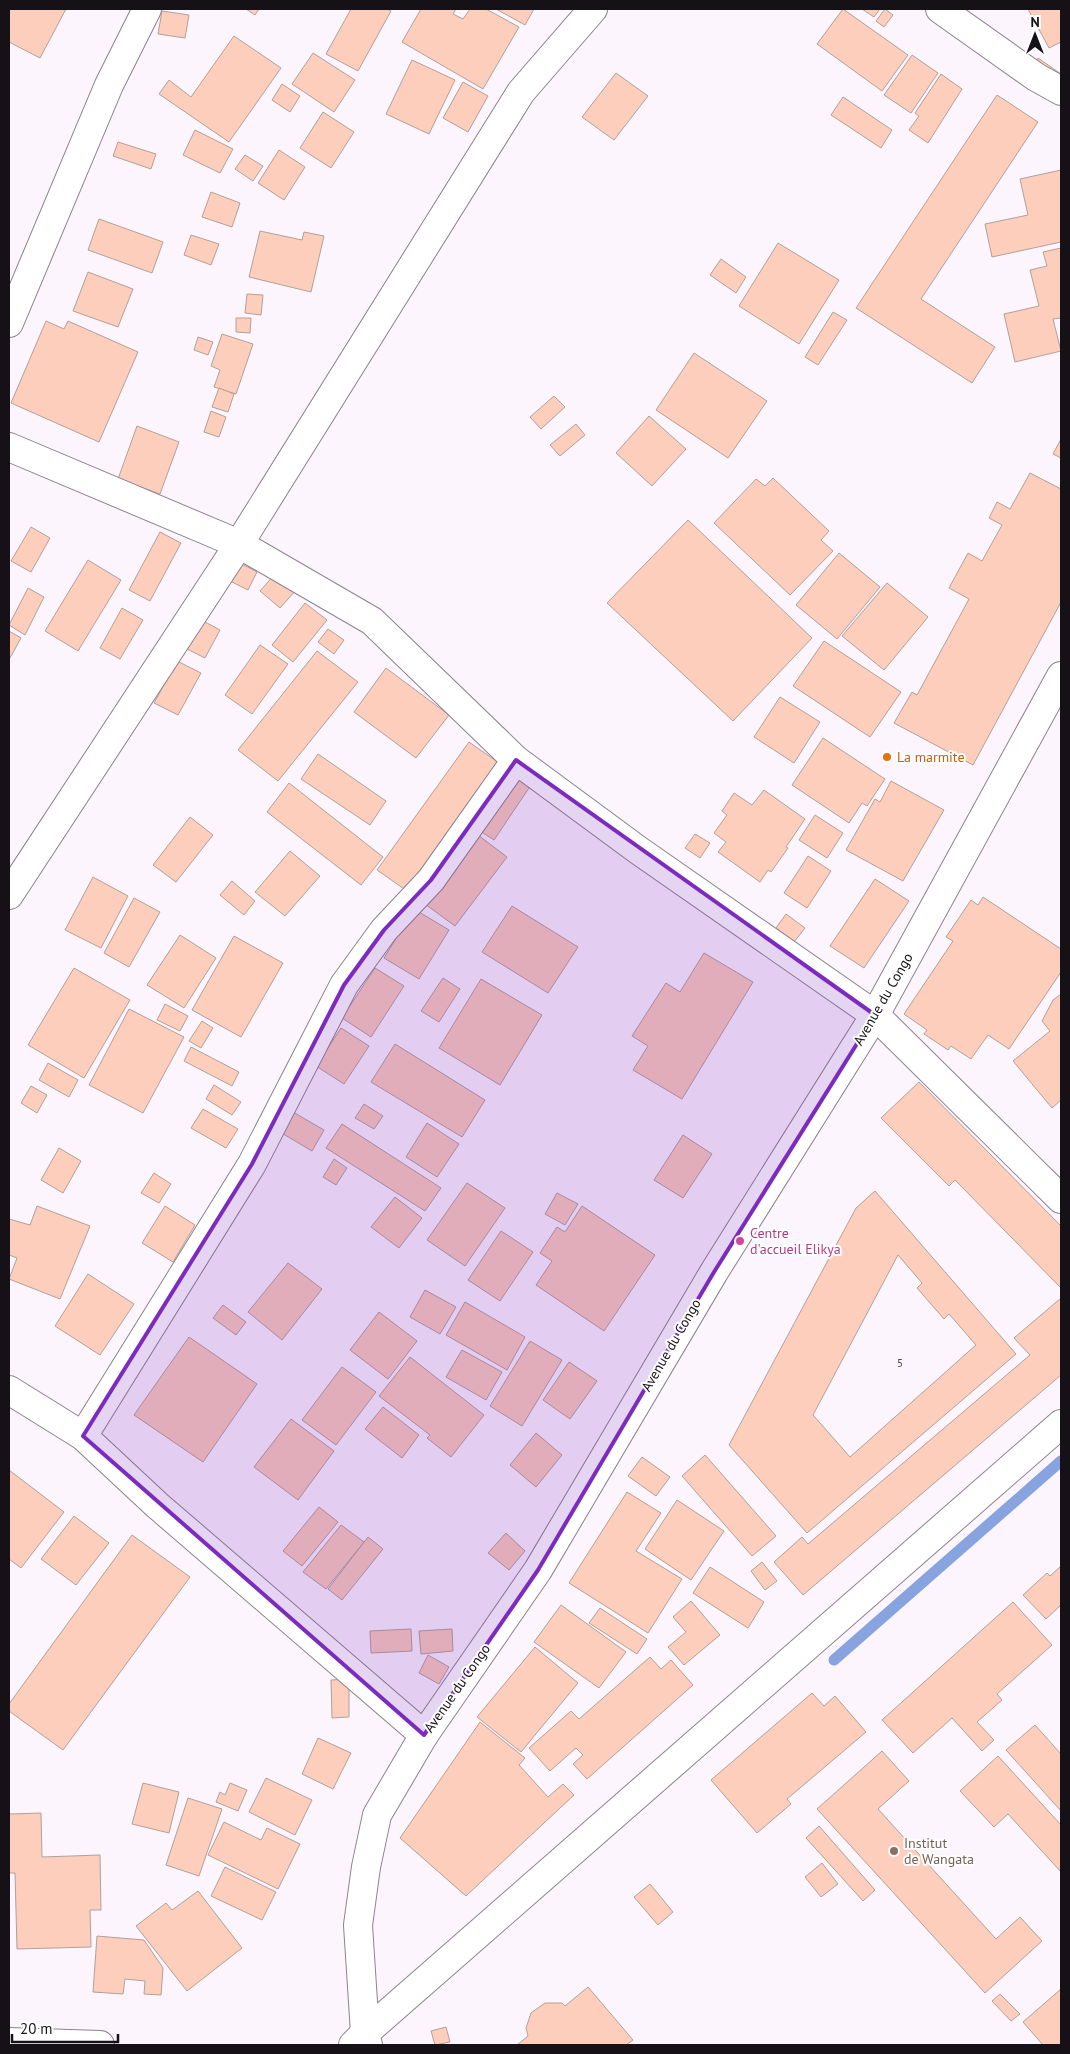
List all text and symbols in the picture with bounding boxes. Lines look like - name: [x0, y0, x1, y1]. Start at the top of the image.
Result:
- north arrow: [1010, 10, 1060, 60]
- text: N: [1030, 13, 1040, 31]
- place label: La marmite: [897, 748, 965, 766]
- marker: La marmite: [881, 751, 893, 763]
- street label: Avenue du Congo: [849, 949, 917, 1049]
- place label: Centre d'accueil Elikya: [750, 1224, 841, 1258]
- marker: Centre d'accueil Elikya: [734, 1235, 746, 1247]
- street label: Avenue du Congo: [637, 1295, 705, 1395]
- house number: 5: [897, 1356, 903, 1370]
- street label: Avenue du Congo: [420, 1640, 494, 1736]
- place label: Institut de Wangata: [904, 1834, 974, 1868]
- marker: Institut de Wangata: [888, 1845, 900, 1857]
- scale bar: [12, 2012, 119, 2044]
- text: 20 m: [20, 2019, 53, 2038]

